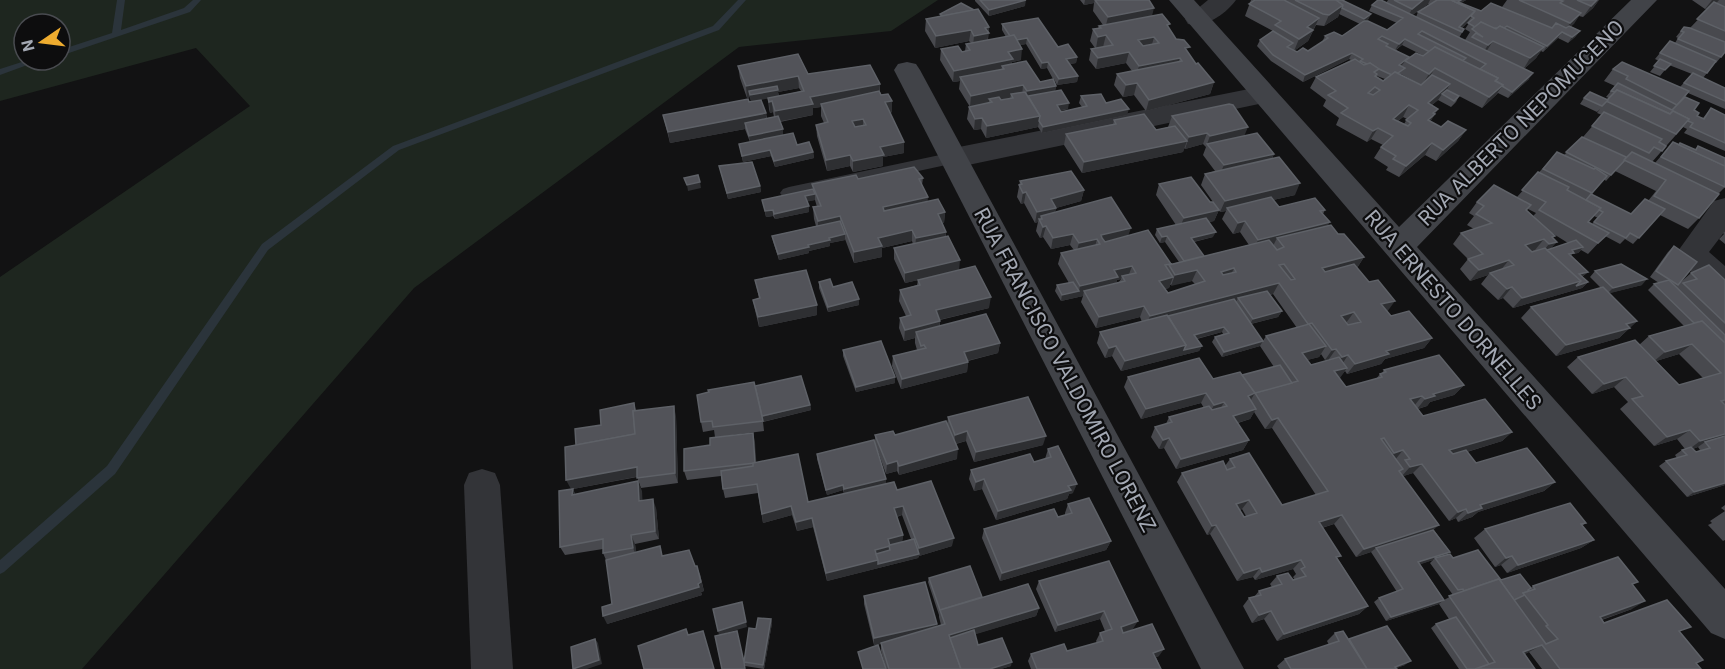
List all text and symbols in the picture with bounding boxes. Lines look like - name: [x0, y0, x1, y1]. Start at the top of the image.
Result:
- north arrow: [12, 12, 72, 72]
- street label: RUA ALBERTO NEPOMUCENO: [1413, 15, 1629, 231]
- text: N: [17, 38, 39, 53]
- street label: RUA FRANCISCO VALDOMIRO LORENZ: [969, 204, 1161, 536]
- street label: RUA ERNESTO DORNELLES: [1360, 205, 1546, 415]

